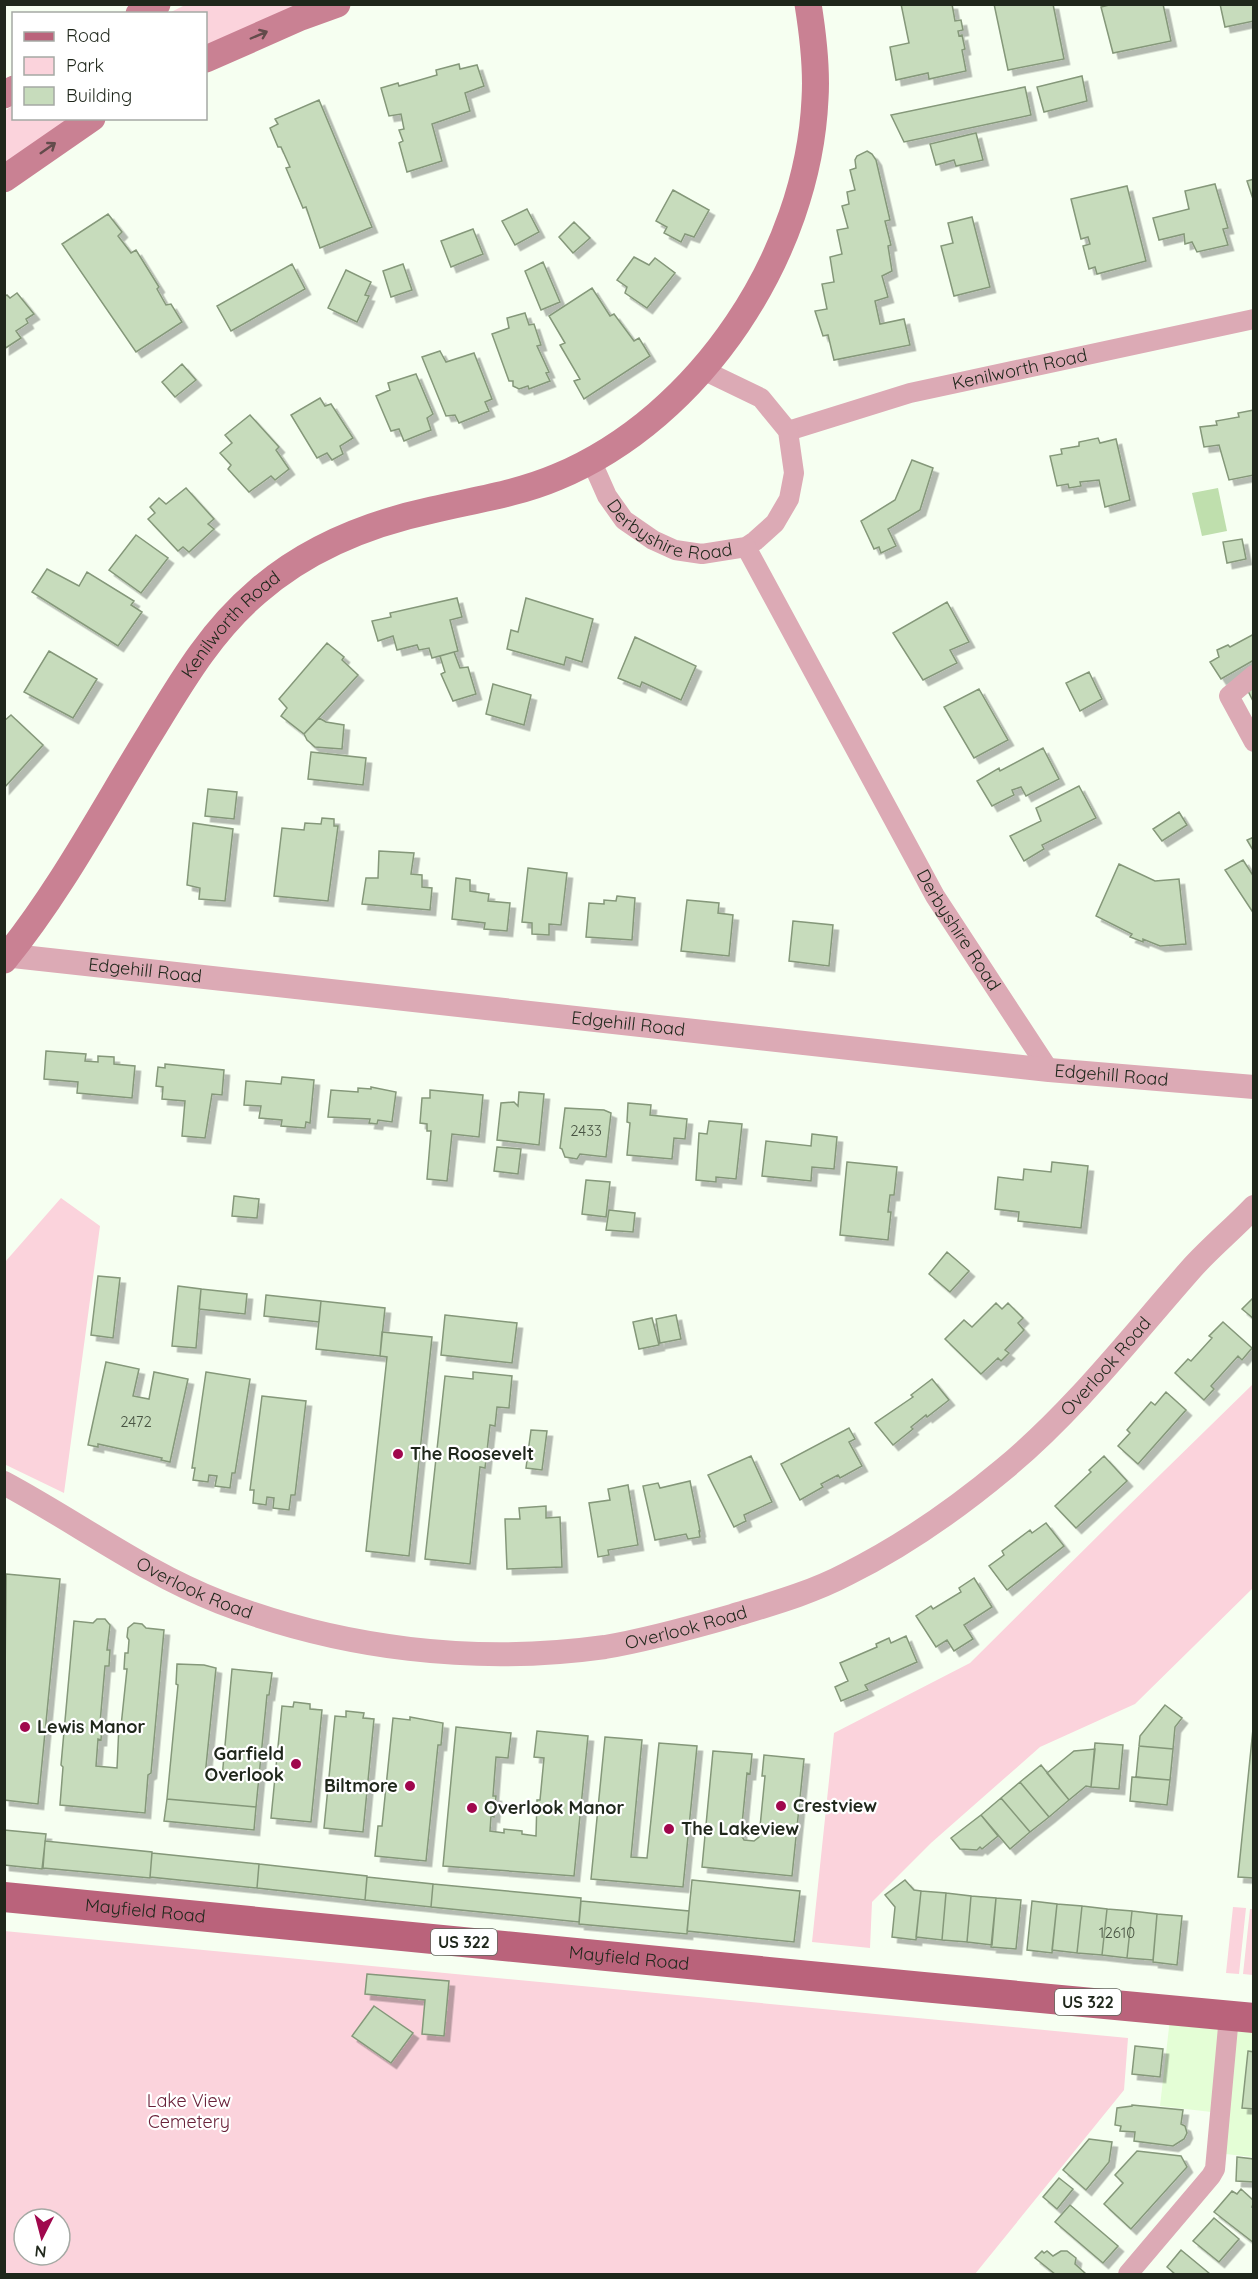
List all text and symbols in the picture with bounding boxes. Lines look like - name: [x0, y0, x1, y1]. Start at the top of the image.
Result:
- legend: [12, 12, 207, 120]
- text: Road: [66, 24, 111, 47]
- one-way arrow: [249, 28, 267, 40]
- text: Park: [66, 54, 104, 77]
- text: Building: [66, 84, 132, 107]
- one-way arrow: [40, 142, 56, 155]
- street label: Kenilworth Road: [950, 343, 1089, 395]
- street label: Derbyshire Road: [602, 494, 734, 565]
- street label: Kenilworth Road: [176, 566, 285, 682]
- street label: Derbyshire Road: [912, 865, 1006, 995]
- street label: Edgehill Road: [87, 952, 203, 988]
- street label: Edgehill Road: [570, 1006, 686, 1041]
- street label: Edgehill Road: [1054, 1059, 1169, 1091]
- house number: 2433: [570, 1121, 602, 1140]
- street label: Overlook Road: [1055, 1312, 1156, 1421]
- house number: 2472: [120, 1412, 152, 1431]
- place label: The Roosevelt: [410, 1442, 534, 1465]
- marker: The Roosevelt: [391, 1447, 405, 1461]
- street label: Overlook Road: [132, 1551, 256, 1624]
- street label: Overlook Road: [623, 1600, 750, 1654]
- place label: Lewis Manor: [37, 1715, 146, 1738]
- marker: Lewis Manor: [18, 1720, 32, 1734]
- place label: Garfield Overlook: [204, 1742, 284, 1786]
- marker: Garfield Overlook: [289, 1757, 303, 1771]
- place label: Biltmore: [324, 1774, 398, 1797]
- marker: Biltmore: [403, 1779, 417, 1793]
- place label: Crestview: [793, 1794, 877, 1817]
- place label: Overlook Manor: [484, 1796, 625, 1819]
- marker: Crestview: [774, 1799, 788, 1813]
- marker: Overlook Manor: [465, 1801, 479, 1815]
- place label: The Lakeview: [681, 1817, 799, 1840]
- marker: The Lakeview: [662, 1822, 676, 1836]
- street label: Mayfield Road: [84, 1893, 207, 1928]
- house number: 12610: [1099, 1923, 1135, 1942]
- road number: US 322: [431, 1929, 497, 1955]
- street label: Mayfield Road: [568, 1940, 690, 1975]
- road number: US 322: [1055, 1989, 1121, 2015]
- park label: Lake View Cemetery: [147, 2089, 231, 2133]
- north arrow: [12, 2207, 72, 2267]
- text: N: [34, 2241, 47, 2262]

